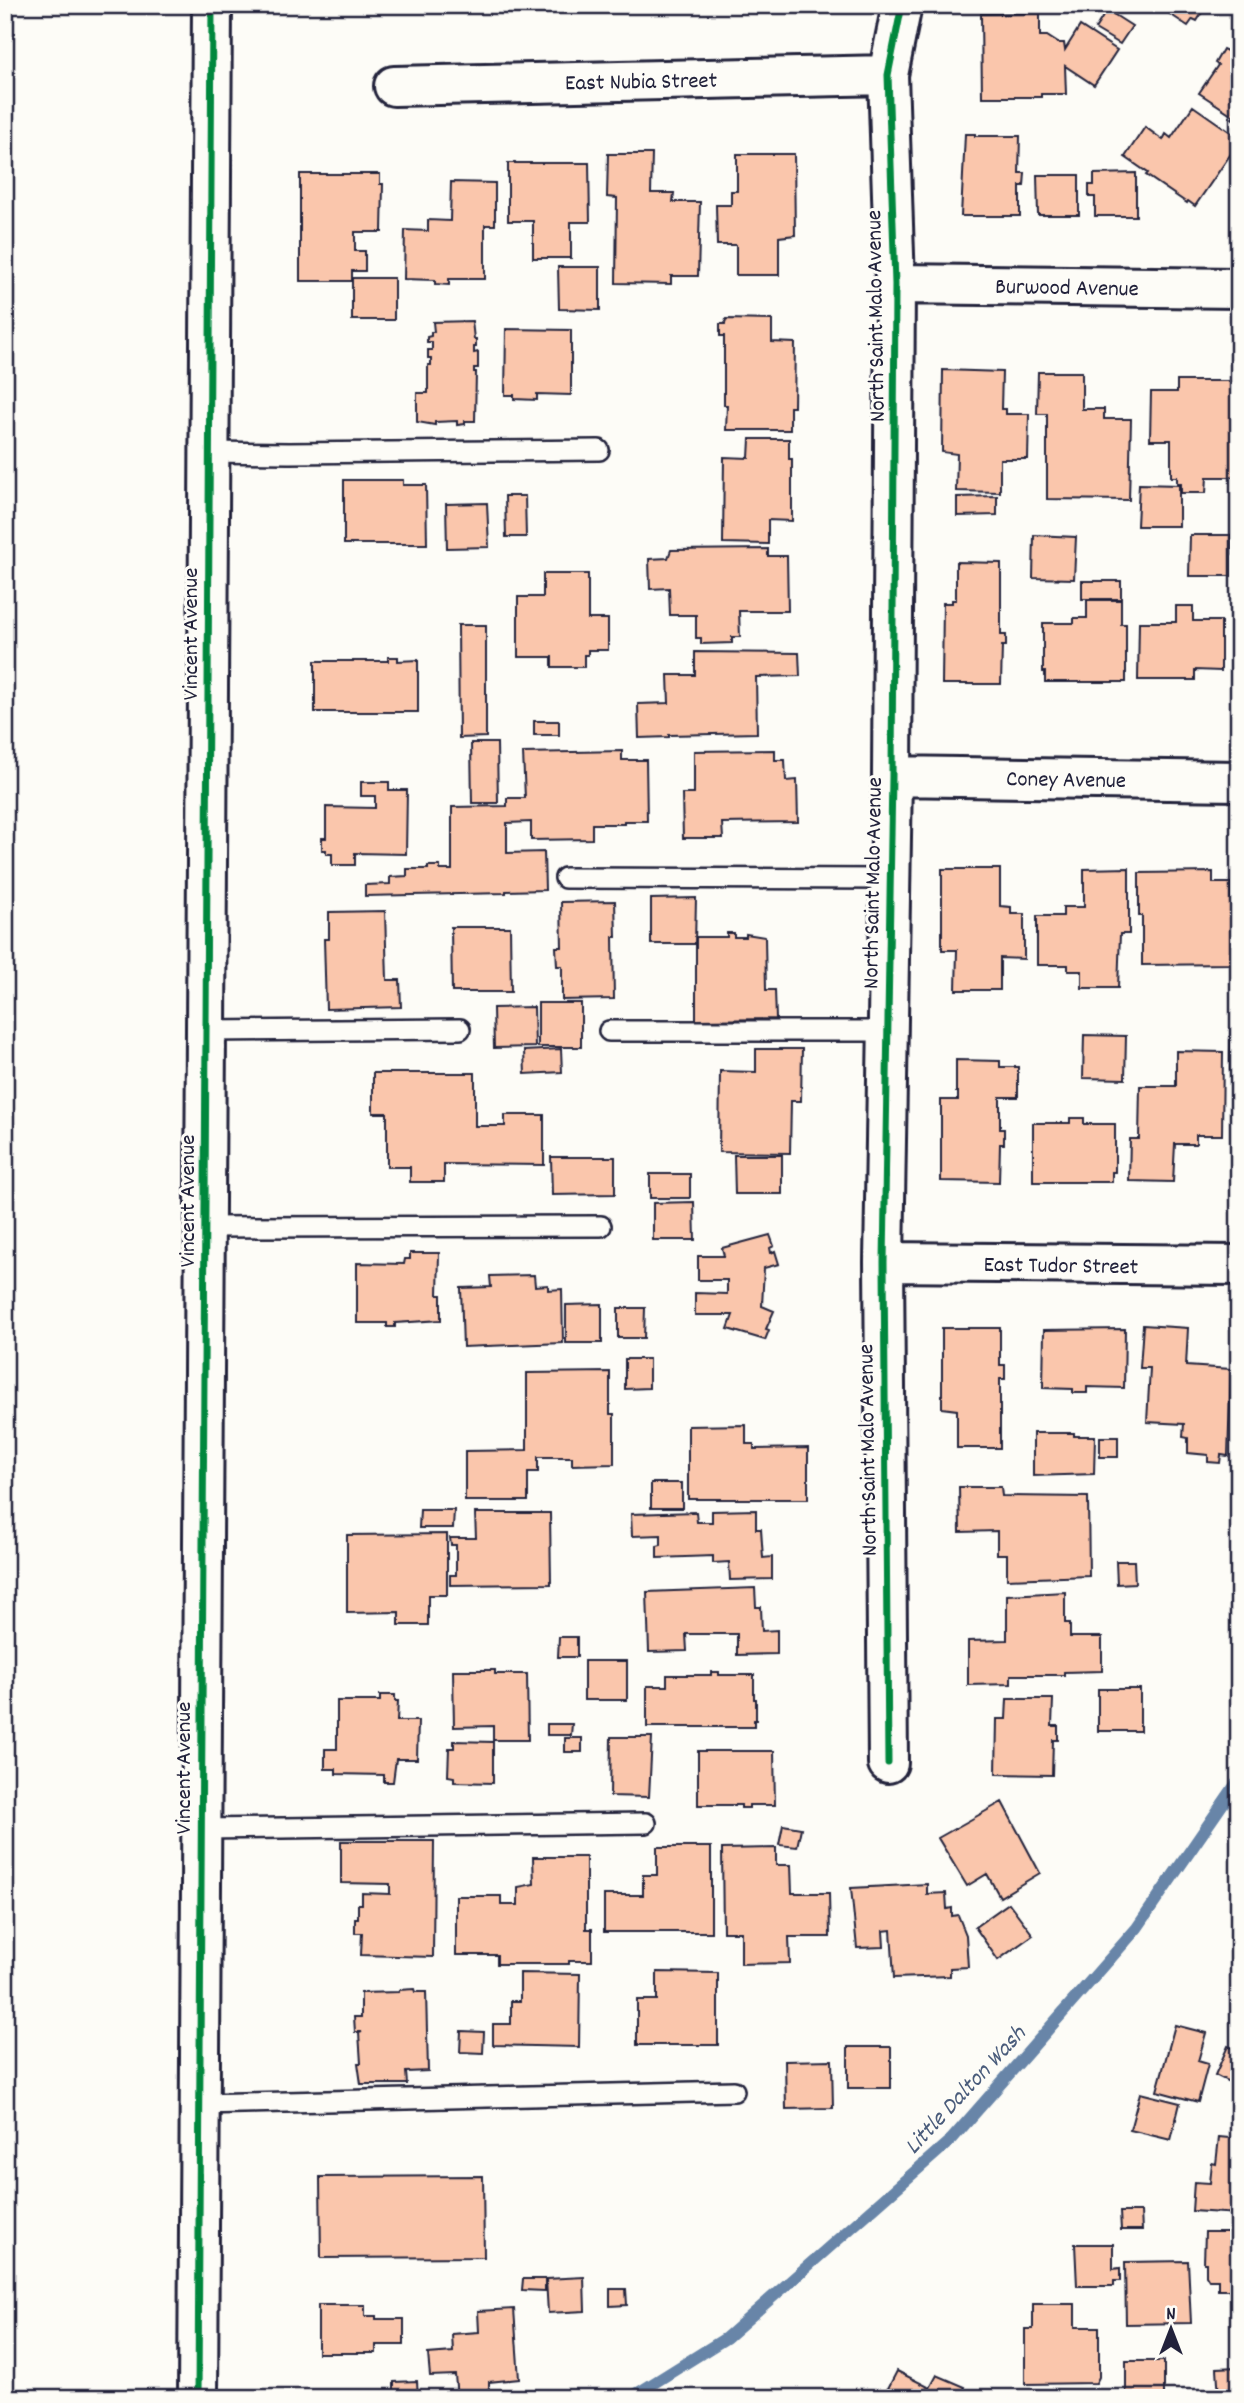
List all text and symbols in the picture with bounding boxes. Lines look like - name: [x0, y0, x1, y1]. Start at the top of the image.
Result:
- street label: East Nubia Street: [565, 66, 717, 101]
- street label: North Saint Malo Avenue: [859, 210, 896, 422]
- street label: Burwood Avenue: [995, 272, 1139, 307]
- street label: Vincent Avenue: [176, 568, 209, 700]
- street label: Coney Avenue: [1006, 764, 1126, 799]
- street label: North Saint Malo Avenue: [856, 777, 893, 989]
- street label: Vincent Avenue: [173, 1135, 206, 1267]
- street label: East Tudor Street: [983, 1250, 1138, 1285]
- street label: North Saint Malo Avenue: [851, 1344, 888, 1556]
- street label: Vincent Avenue: [169, 1702, 202, 1834]
- water label: Little Dalton Wash: [897, 2018, 1036, 2163]
- north arrow: [1136, 2294, 1206, 2364]
- text: N: [1166, 2302, 1176, 2329]

